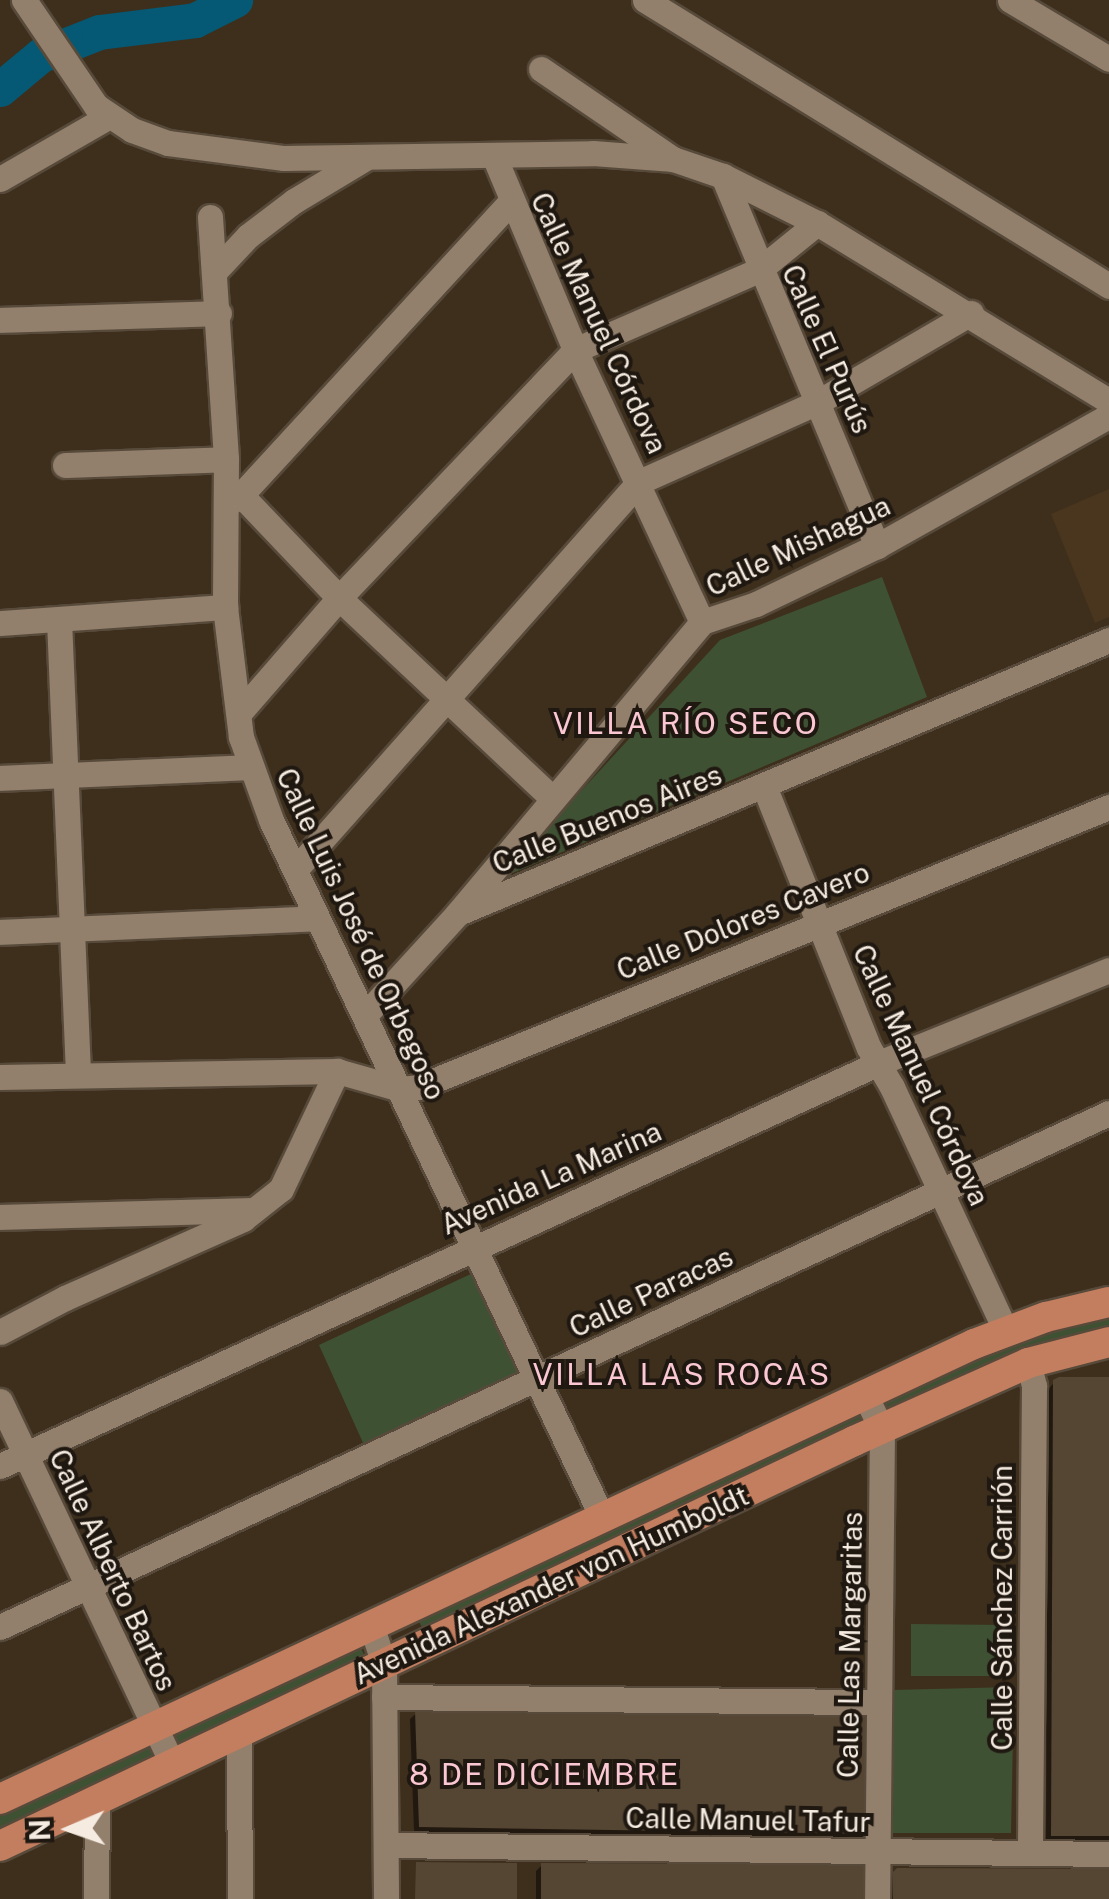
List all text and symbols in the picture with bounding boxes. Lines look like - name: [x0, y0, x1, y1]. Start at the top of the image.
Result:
- street label: Calle Manuel Córdova: [524, 187, 674, 459]
- street label: Calle El Purús: [775, 260, 879, 438]
- street label: Calle Mishagua: [701, 489, 895, 603]
- district label: VILLA RÍO SECO: [553, 705, 819, 741]
- street label: Calle Buenos Aires: [487, 758, 727, 880]
- street label: Calle Luis José de Orbegoso: [269, 762, 453, 1106]
- street label: Calle Dolores Cavero: [612, 855, 874, 987]
- street label: Calle Manuel Córdova: [846, 939, 996, 1211]
- street label: Avenida La Marina: [436, 1114, 666, 1242]
- street label: Calle Paracas: [564, 1239, 738, 1345]
- district label: VILLA LAS ROCAS: [533, 1356, 831, 1392]
- street label: Calle Alberto Bartos: [42, 1444, 184, 1696]
- street label: Calle Sánchez Carrión: [985, 1465, 1019, 1751]
- street label: Avenida Alexander von Humboldt: [348, 1478, 754, 1692]
- street label: Calle Las Margaritas: [831, 1511, 869, 1779]
- district label: 8 DE DICIEMBRE: [409, 1756, 681, 1792]
- north arrow: [20, 1779, 120, 1879]
- street label: Calle Manuel Tafur: [625, 1801, 871, 1839]
- text: N: [23, 1819, 56, 1842]

